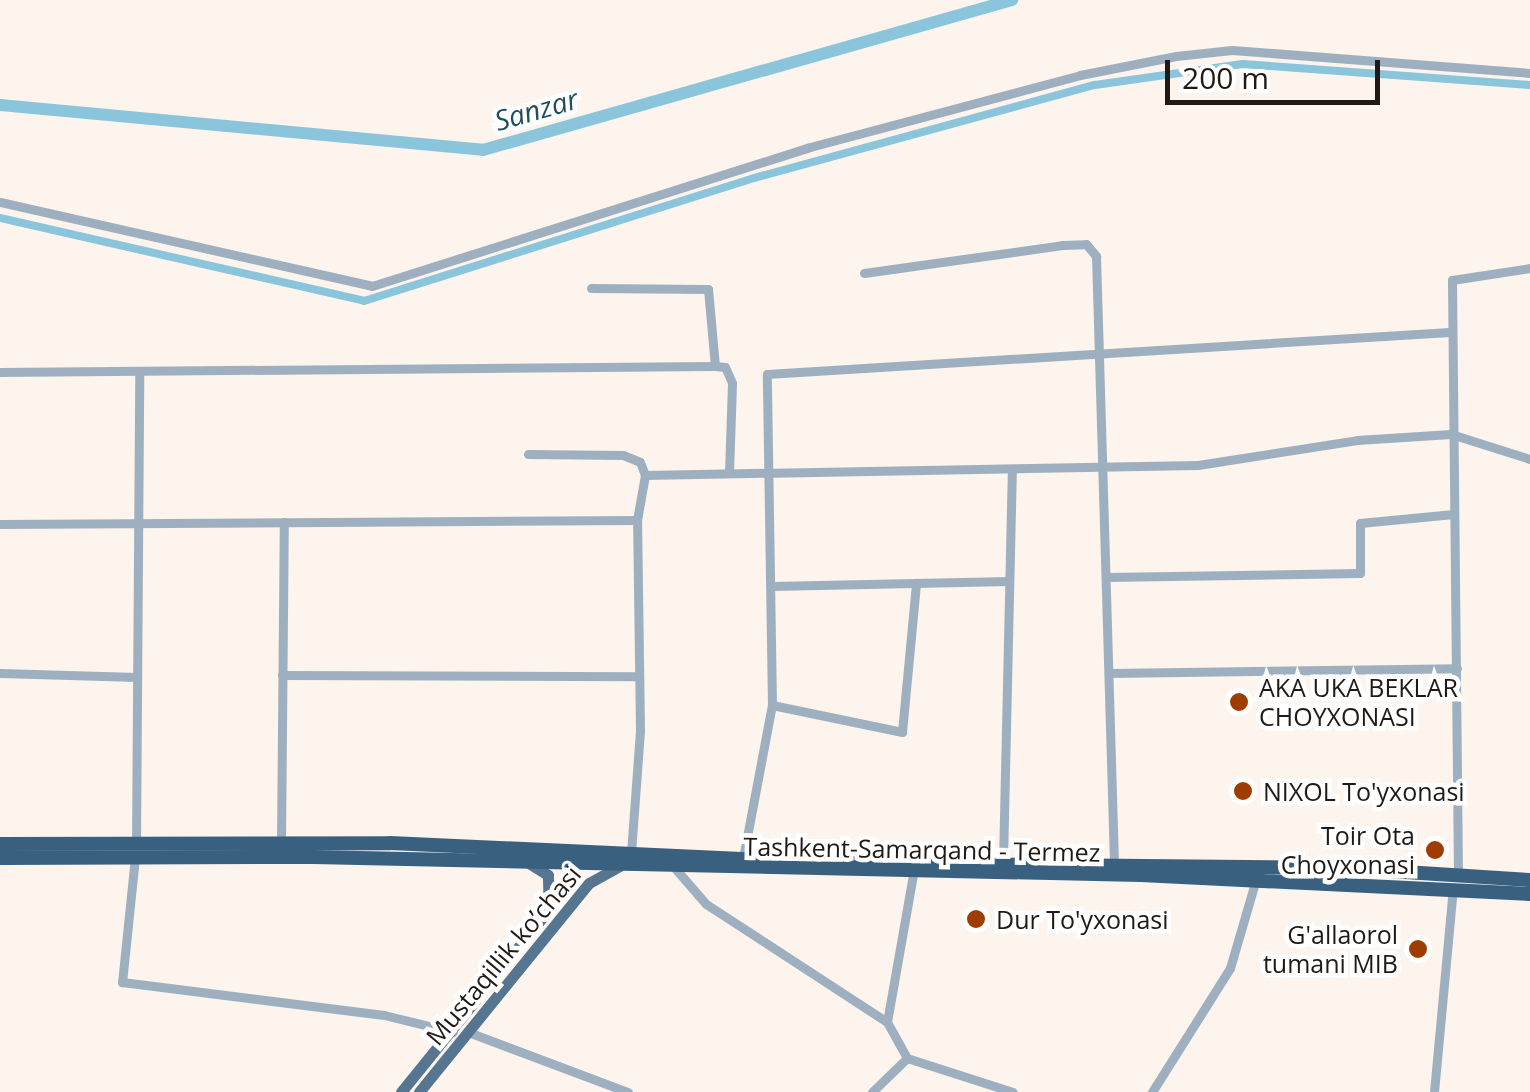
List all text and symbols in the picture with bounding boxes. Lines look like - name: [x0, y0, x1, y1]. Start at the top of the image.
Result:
- scale bar: [1170, 40, 1385, 102]
- text: 200 m: [1182, 57, 1269, 98]
- water label: Sanzar: [490, 81, 582, 137]
- place label: AKA UKA BEKLAR CHOYXONASI: [1259, 673, 1458, 732]
- marker: AKA UKA BEKLAR CHOYXONASI: [1228, 691, 1250, 713]
- place label: NIXOL To'yxonasi: [1263, 776, 1465, 806]
- marker: NIXOL To'yxonasi: [1232, 780, 1254, 802]
- place label: Toir Ota Choyxonasi: [1281, 821, 1415, 880]
- street label: Tashkent-Samarqand - Termez: [743, 831, 1101, 867]
- marker: Toir Ota Choyxonasi: [1424, 839, 1446, 861]
- street label: Mustaqillik ko’chasi: [419, 859, 587, 1051]
- place label: Dur To'yxonasi: [996, 904, 1169, 934]
- marker: Dur To'yxonasi: [965, 908, 987, 930]
- place label: G'allaorol tumani MIB: [1263, 920, 1398, 979]
- marker: G'allaorol tumani MIB: [1407, 938, 1429, 960]

